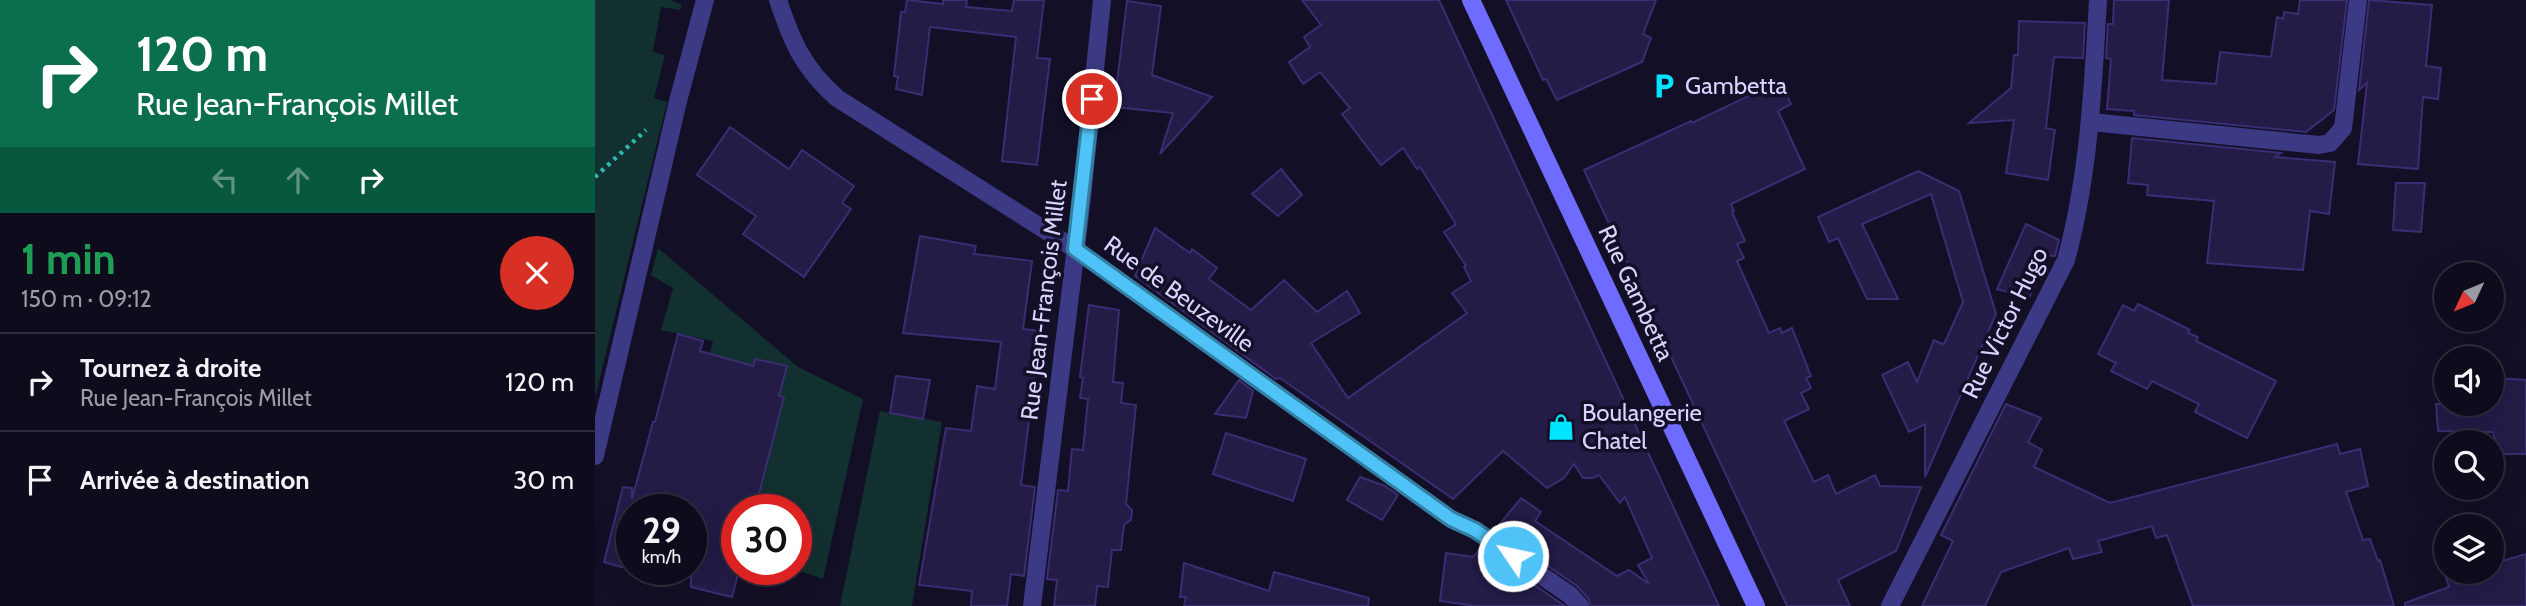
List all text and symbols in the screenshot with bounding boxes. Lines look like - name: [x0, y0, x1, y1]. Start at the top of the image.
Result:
- text: 120 m: [136, 24, 268, 83]
- icon: right: [21, 28, 112, 119]
- pin: [1062, 69, 1122, 129]
- parking icon: Gambetta: [1649, 71, 1679, 101]
- place label: Gambetta: [1685, 71, 1787, 100]
- icon: arrive: [1073, 80, 1111, 118]
- text: Rue Jean-François Millet: [136, 84, 458, 123]
- icon: left: [206, 161, 244, 199]
- icon: ahead: [279, 161, 317, 199]
- icon: right: [352, 161, 390, 199]
- street label: Rue Jean-François Millet: [1014, 178, 1073, 422]
- street label: Rue Gambetta: [1592, 220, 1681, 366]
- street label: Rue de Beuzeville: [1099, 229, 1260, 358]
- text: 1 min: [21, 233, 116, 285]
- button: close: [500, 236, 574, 310]
- street label: Rue Victor Hugo: [1955, 242, 2054, 403]
- north arrow: [2434, 262, 2504, 332]
- map controls: [2434, 262, 2504, 584]
- text: 150 m · 09:12: [21, 285, 152, 313]
- button: sound: [2434, 346, 2504, 416]
- text: Tournez à droite: [80, 352, 262, 384]
- icon: right: [21, 363, 59, 401]
- text: 120 m: [505, 366, 574, 398]
- text: Rue Jean-François Millet: [80, 384, 312, 412]
- place label: Boulangerie Chatel: [1582, 398, 1702, 455]
- shop icon: Boulangerie Chatel: [1546, 412, 1576, 442]
- button: search: [2434, 430, 2504, 500]
- icon: arrive: [21, 461, 59, 499]
- text: Arrivée à destination: [80, 464, 310, 496]
- text: 30 m: [513, 464, 574, 496]
- speed limit sign: 30: [721, 494, 812, 585]
- text: 29: [642, 509, 681, 552]
- button: layers: [2434, 514, 2504, 584]
- position arrow: [1476, 519, 1550, 593]
- text: km/h: [642, 546, 681, 568]

